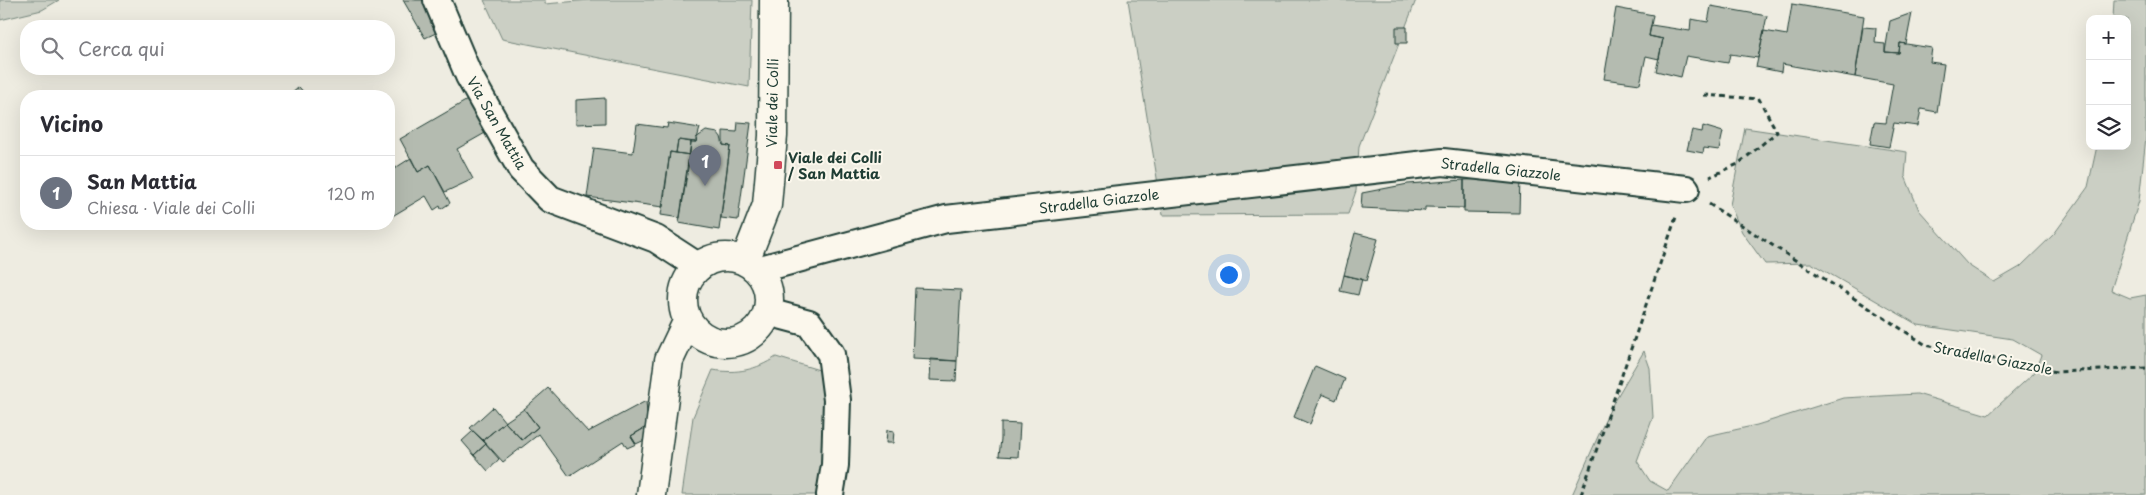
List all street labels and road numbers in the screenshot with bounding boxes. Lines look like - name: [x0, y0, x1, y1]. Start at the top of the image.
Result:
- street label: Viale dei Colli: [761, 58, 783, 148]
- street label: Via San Mattia: [462, 73, 532, 174]
- street label: Stradella Giazzole: [1440, 152, 1562, 186]
- street label: Stradella Giazzole: [1038, 183, 1161, 219]
- street label: Stradella Giazzole: [1932, 336, 2055, 380]

